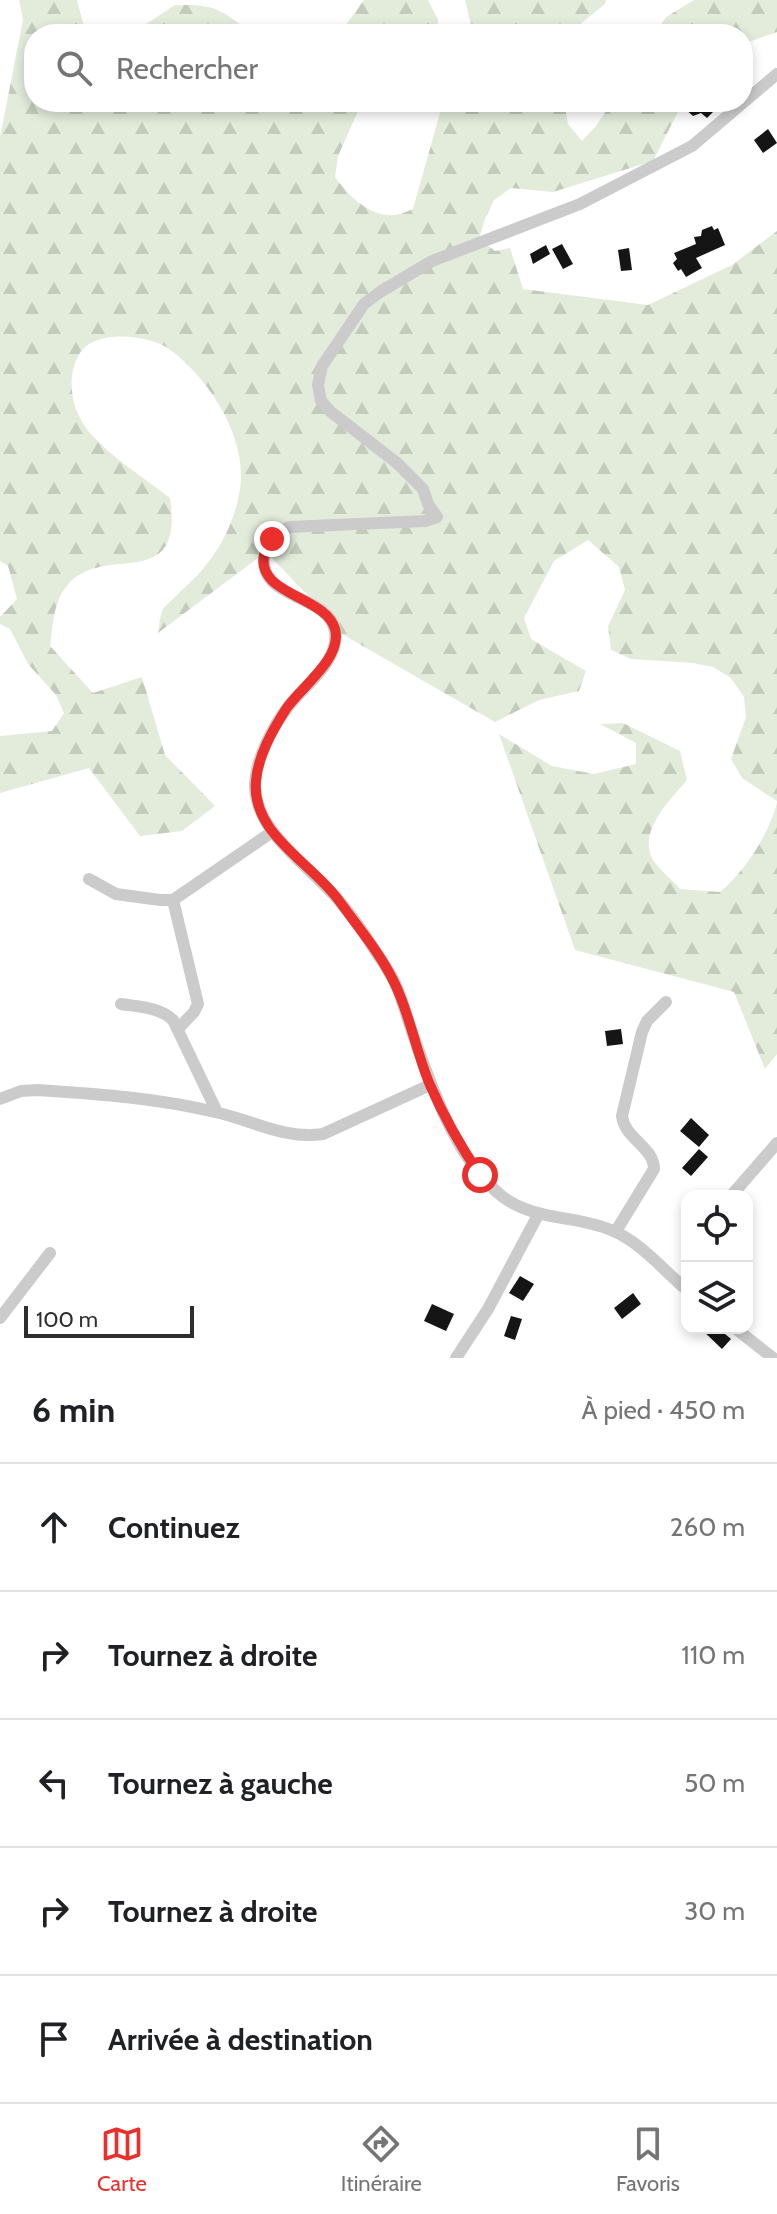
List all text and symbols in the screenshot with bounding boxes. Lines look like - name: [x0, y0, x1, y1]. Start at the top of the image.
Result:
- search box: [24, 24, 753, 112]
- icon: search: [52, 46, 96, 90]
- text: Rechercher: [116, 50, 258, 87]
- route end: [254, 521, 290, 557]
- route start: [462, 1157, 498, 1193]
- map controls: [681, 1190, 753, 1334]
- button: locate: [681, 1190, 753, 1262]
- button: layers: [681, 1262, 753, 1334]
- scale bar: [24, 1302, 194, 1338]
- text: 100 m: [36, 1306, 98, 1333]
- text: 6 min: [32, 1389, 115, 1431]
- text: À pied · 450 m: [582, 1394, 745, 1426]
- icon: ahead: [32, 1505, 76, 1549]
- text: Continuez: [108, 1509, 240, 1546]
- text: 260 m: [670, 1511, 745, 1543]
- icon: right: [32, 1633, 76, 1677]
- text: Tournez à droite: [108, 1637, 317, 1674]
- text: 110 m: [681, 1639, 745, 1671]
- icon: left: [32, 1761, 76, 1805]
- text: Tournez à gauche: [108, 1765, 333, 1802]
- text: 50 m: [684, 1767, 745, 1799]
- icon: right: [32, 1889, 76, 1933]
- text: Tournez à droite: [108, 1893, 317, 1930]
- text: 30 m: [684, 1895, 745, 1927]
- icon: arrive: [32, 2017, 76, 2061]
- text: Arrivée à destination: [108, 2021, 373, 2058]
- tab: Carte: [97, 2122, 147, 2197]
- tab: Itinéraire: [341, 2122, 422, 2197]
- tab: Favoris: [616, 2122, 680, 2197]

